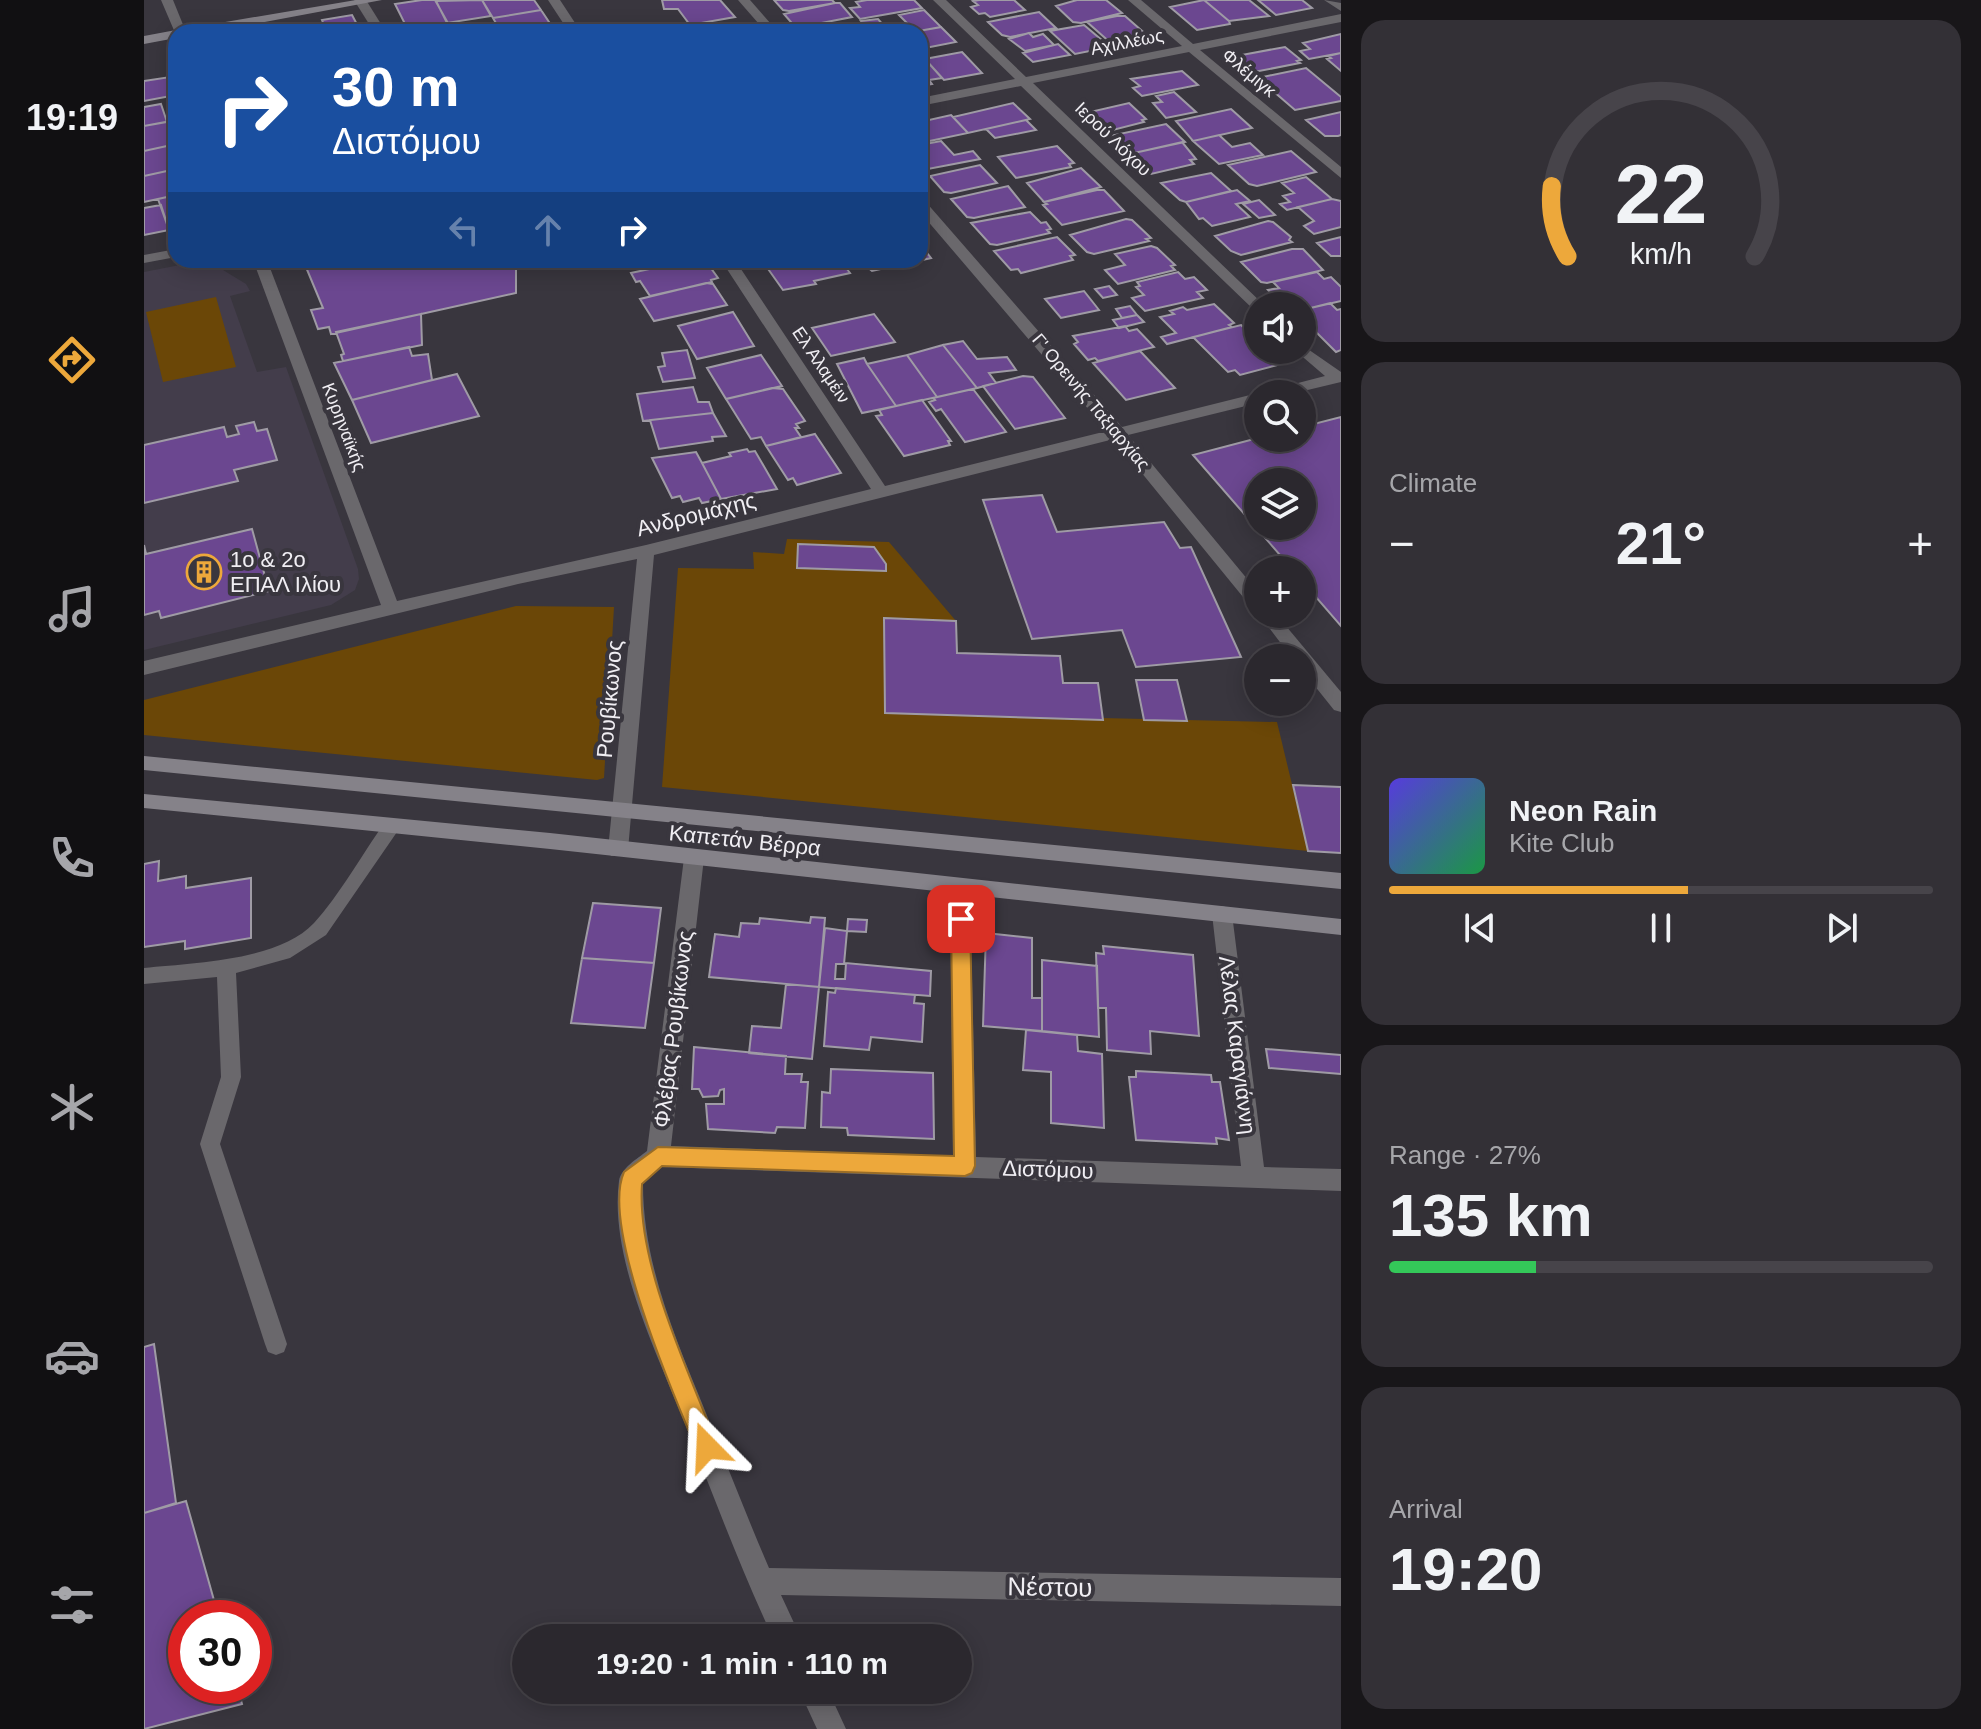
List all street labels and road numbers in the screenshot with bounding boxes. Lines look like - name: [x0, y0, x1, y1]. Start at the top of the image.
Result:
- street label: Αχιλλέως: [1089, 25, 1165, 59]
- street label: Φλέμιγκ: [1218, 45, 1281, 102]
- street label: Ιερού Λόχου: [1071, 98, 1155, 180]
- street label: Ελ Αλαμέιν: [788, 323, 854, 407]
- street label: Γ' Ορεινής Ταξιαρχίας: [1028, 330, 1154, 474]
- street label: Κυρηναϊκής: [318, 380, 370, 474]
- street label: Ανδρομάχης: [634, 488, 758, 541]
- street label: Ρουβίκωνος: [592, 639, 627, 759]
- street label: Καπετάν Βέρρα: [668, 820, 822, 861]
- street label: Φλέβας Ρουβίκωνος: [649, 929, 698, 1129]
- street label: Λέλας Καραγιάννη: [1214, 954, 1261, 1136]
- street label: Διστόμου: [1002, 1155, 1094, 1184]
- street label: Νέστου: [1007, 1571, 1093, 1603]

